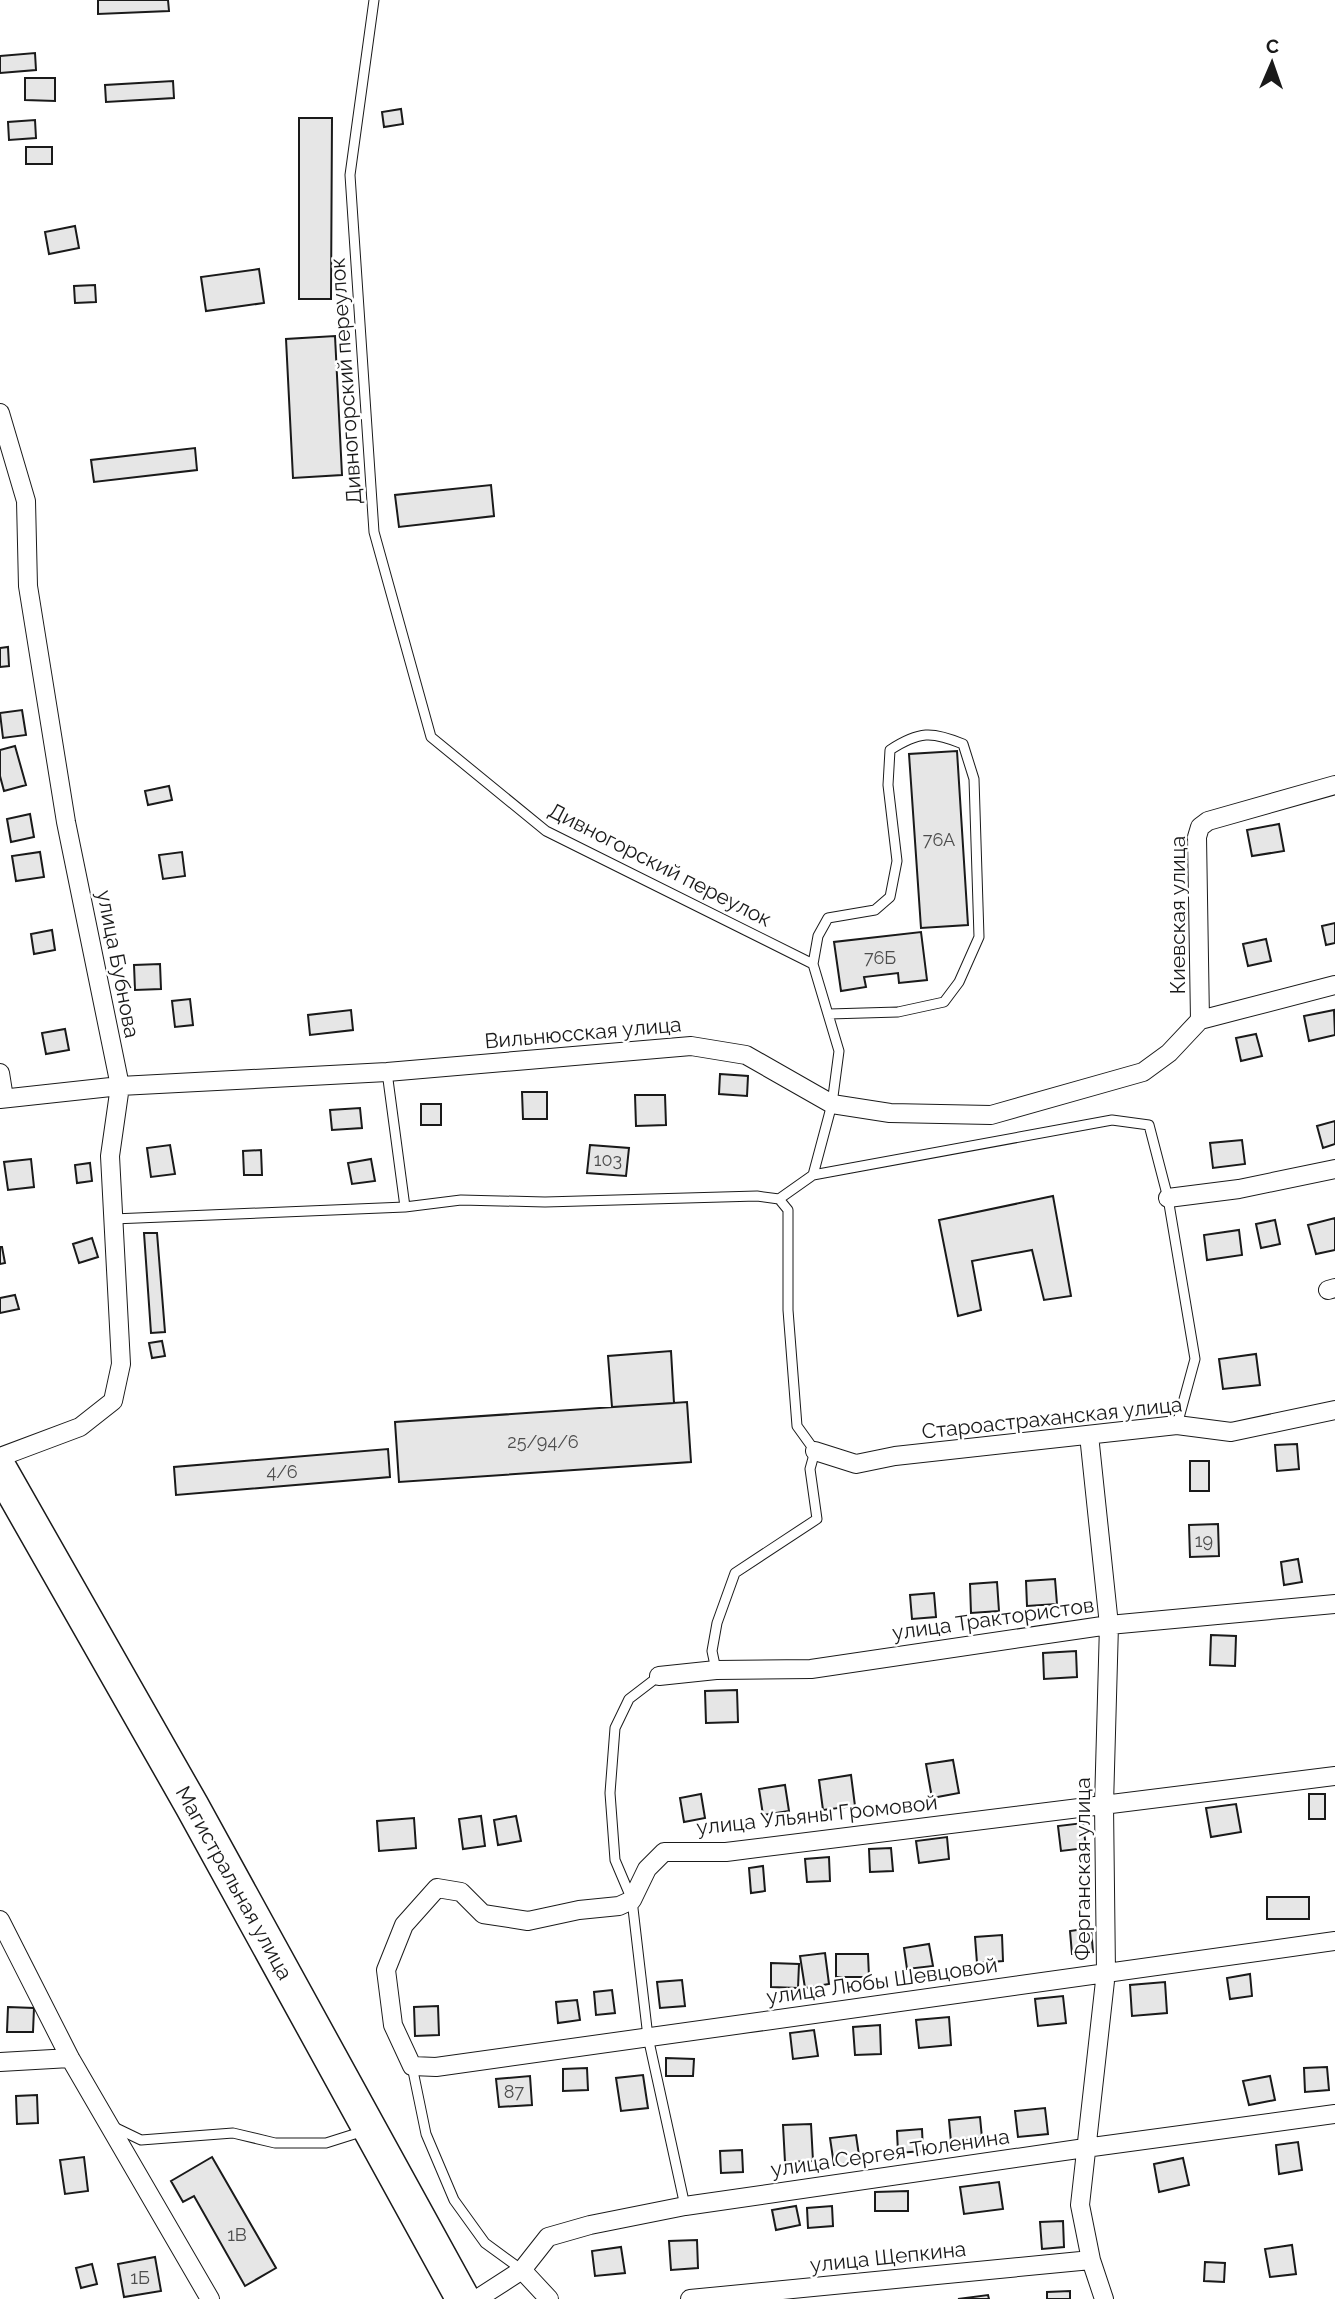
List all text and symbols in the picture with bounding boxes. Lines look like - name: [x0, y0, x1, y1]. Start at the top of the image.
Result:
- north arrow: [1237, 28, 1307, 98]
- text: С: [1266, 35, 1279, 57]
- street label: Дивногорский переулок: [324, 257, 367, 505]
- street label: Дивногорский переулок: [545, 797, 776, 932]
- house number: 76А: [923, 829, 955, 850]
- street label: Киевская улица: [1165, 836, 1190, 994]
- street label: улица Бубнова: [92, 888, 145, 1040]
- house number: 76Б: [864, 947, 896, 968]
- street label: Вильнюсская улица: [483, 1011, 682, 1054]
- house number: 103: [594, 1149, 622, 1170]
- street label: Староастраханская улица: [920, 1391, 1183, 1444]
- house number: 25/94/6: [507, 1431, 579, 1452]
- house number: 4/6: [266, 1461, 298, 1482]
- house number: 19: [1195, 1530, 1213, 1551]
- street label: улица Трактористов: [890, 1592, 1095, 1645]
- street label: Ферганская улица: [1070, 1777, 1095, 1961]
- street label: Магистральная улица: [171, 1782, 298, 1984]
- street label: улица Ульяны Громовой: [695, 1789, 939, 1840]
- street label: улица Любы Шевцовой: [765, 1952, 999, 2009]
- house number: 87: [504, 2081, 525, 2102]
- street label: улица Сергея Тюленина: [769, 2123, 1011, 2182]
- house number: 1В: [227, 2224, 247, 2245]
- street label: улица Щепкина: [809, 2236, 967, 2277]
- house number: 1Б: [130, 2267, 150, 2288]

